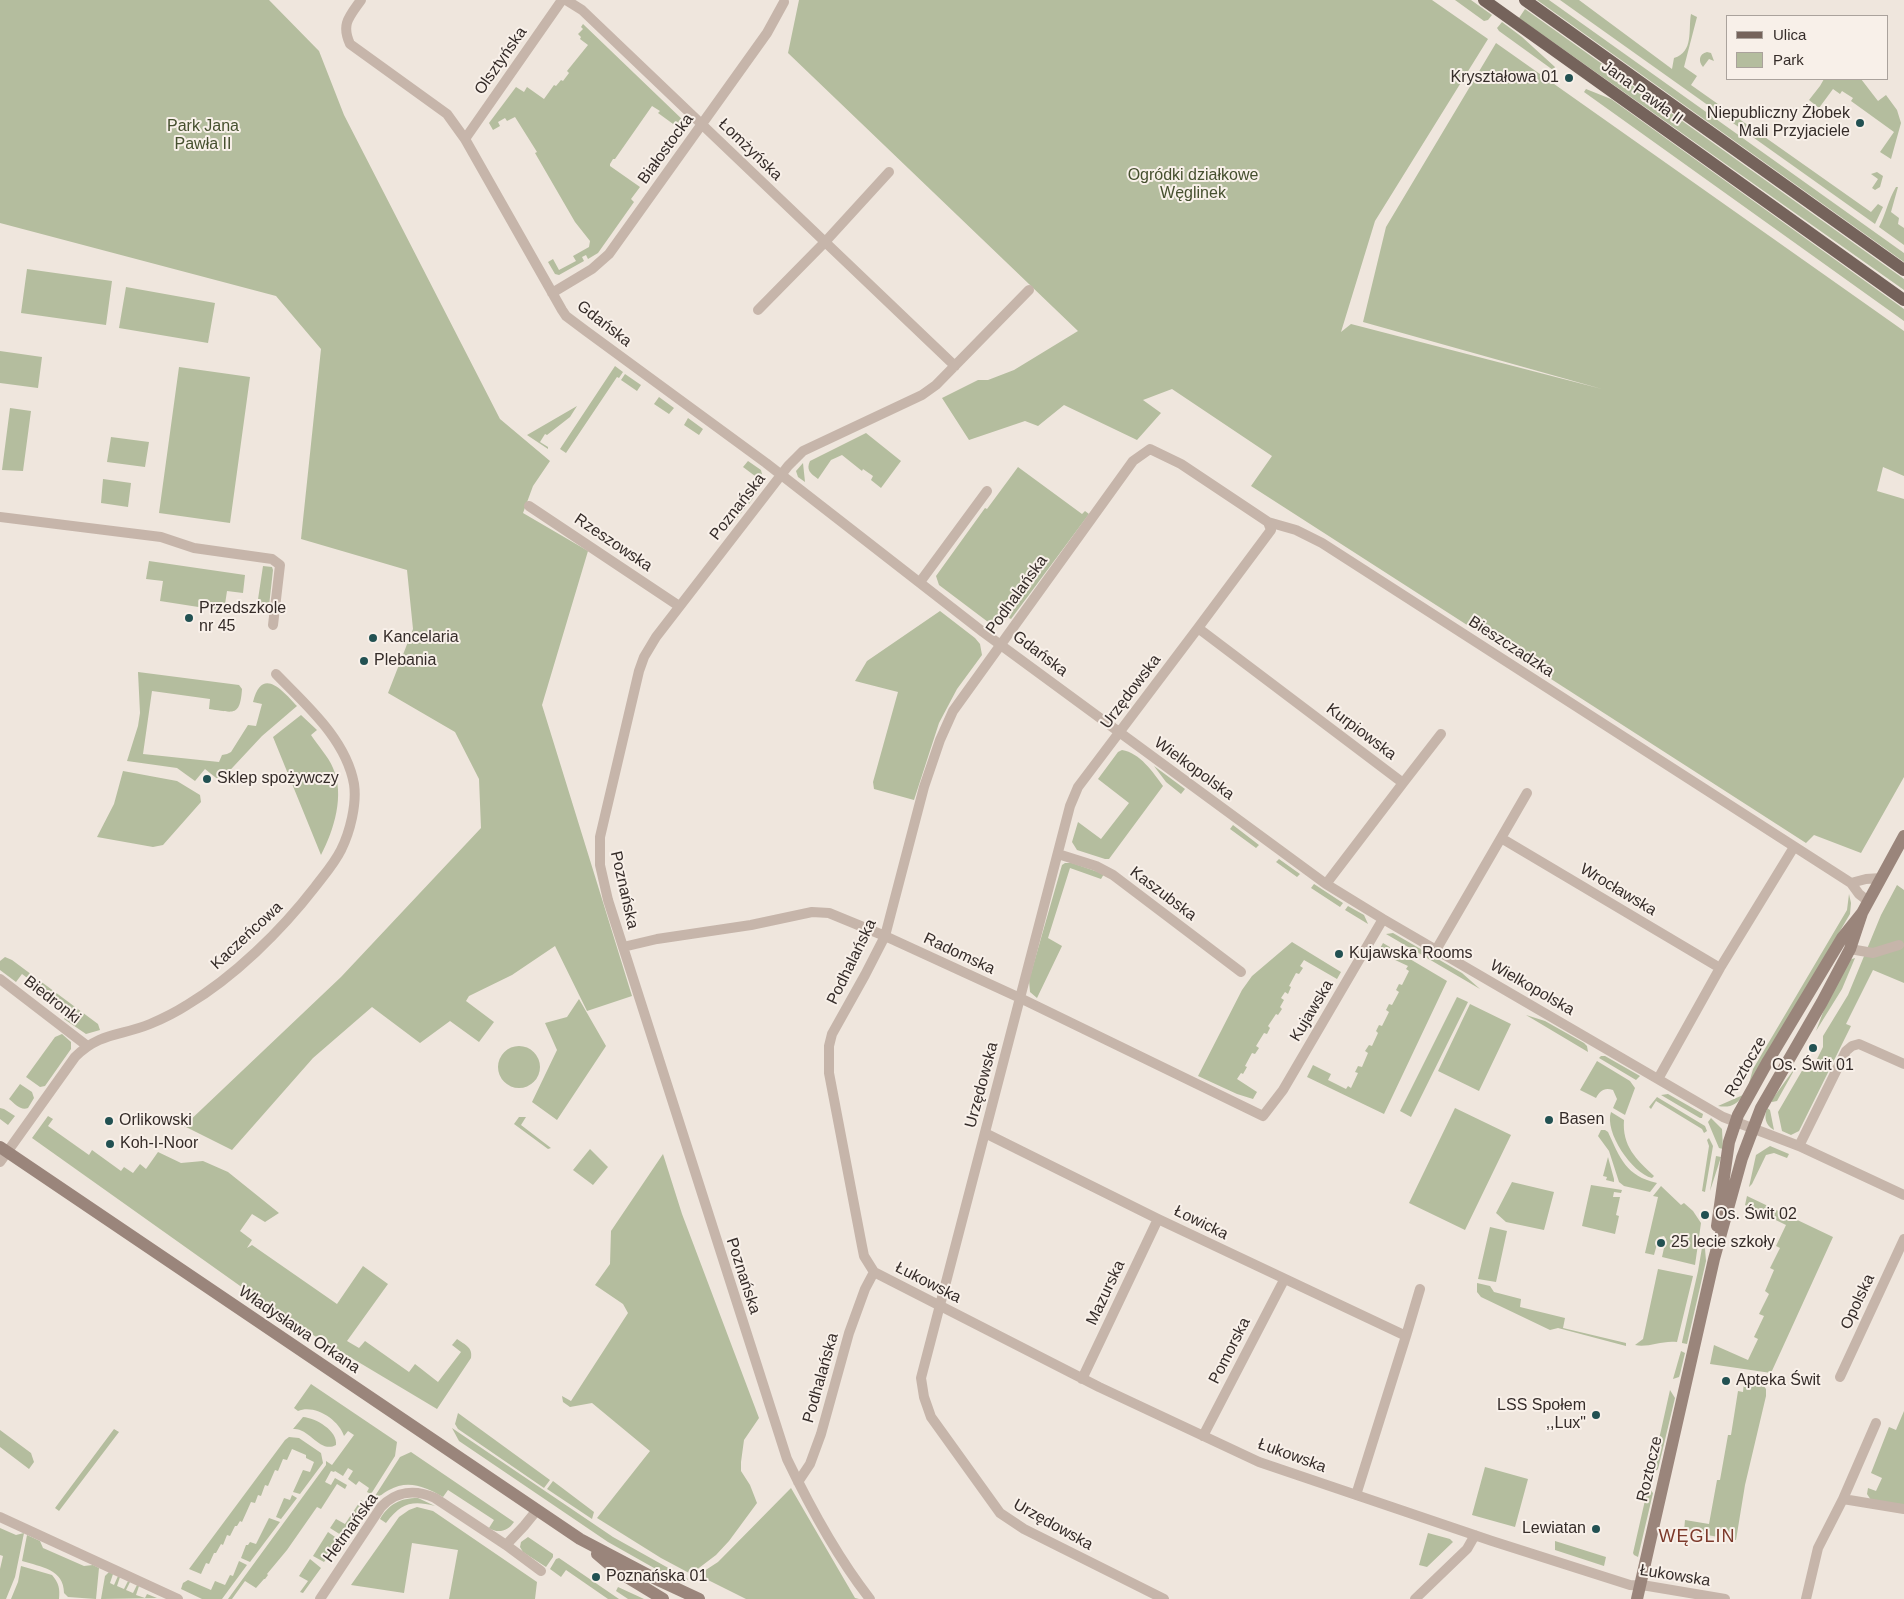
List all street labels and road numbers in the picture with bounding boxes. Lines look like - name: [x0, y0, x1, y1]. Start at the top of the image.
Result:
- street label: Olsztyńska: [471, 23, 531, 99]
- street label: Jana Pawła II: [1598, 57, 1686, 129]
- street label: Białostocka: [634, 110, 698, 188]
- street label: Łomżyńska: [714, 115, 786, 185]
- street label: Gdańska: [573, 297, 635, 351]
- street label: Poznańska: [706, 470, 770, 544]
- street label: Rzeszowska: [570, 510, 656, 576]
- street label: Podhalańska: [982, 552, 1052, 638]
- street label: Bieszczadzka: [1465, 612, 1557, 682]
- street label: Gdańska: [1009, 627, 1071, 681]
- street label: Urzędowska: [1097, 651, 1165, 733]
- street label: Kurpiowska: [1322, 699, 1400, 765]
- street label: Wielkopolska: [1150, 734, 1238, 804]
- street label: Poznańska: [606, 849, 642, 931]
- street label: Wrocławska: [1576, 860, 1660, 920]
- street label: Kaszubska: [1126, 863, 1200, 925]
- street label: Kaczeńcowa: [207, 898, 287, 974]
- street label: Podhalańska: [823, 916, 881, 1008]
- street label: Radomska: [920, 929, 998, 979]
- street label: Wielkopolska: [1486, 956, 1578, 1020]
- street label: Biedronki: [20, 972, 84, 1028]
- street label: Kujawska: [1286, 977, 1338, 1045]
- street label: Roztocze: [1721, 1033, 1771, 1101]
- street label: Urzędowska: [961, 1040, 1003, 1130]
- street label: Łowicka: [1171, 1202, 1231, 1244]
- street label: Poznańska: [722, 1235, 764, 1317]
- street label: Łukowska: [892, 1258, 964, 1308]
- street label: Mazurska: [1083, 1258, 1129, 1328]
- street label: Opolska: [1837, 1271, 1879, 1333]
- street label: Władysława Orkana: [235, 1282, 363, 1378]
- street label: Pomorska: [1205, 1315, 1255, 1387]
- street label: Podhalańska: [799, 1331, 843, 1425]
- street label: Roztocze: [1633, 1434, 1667, 1504]
- street label: Łukowska: [1255, 1435, 1329, 1477]
- street label: Hetmańska: [319, 1490, 383, 1566]
- street label: Urzędowska: [1010, 1495, 1096, 1555]
- street label: Łukowska: [1638, 1561, 1712, 1591]

